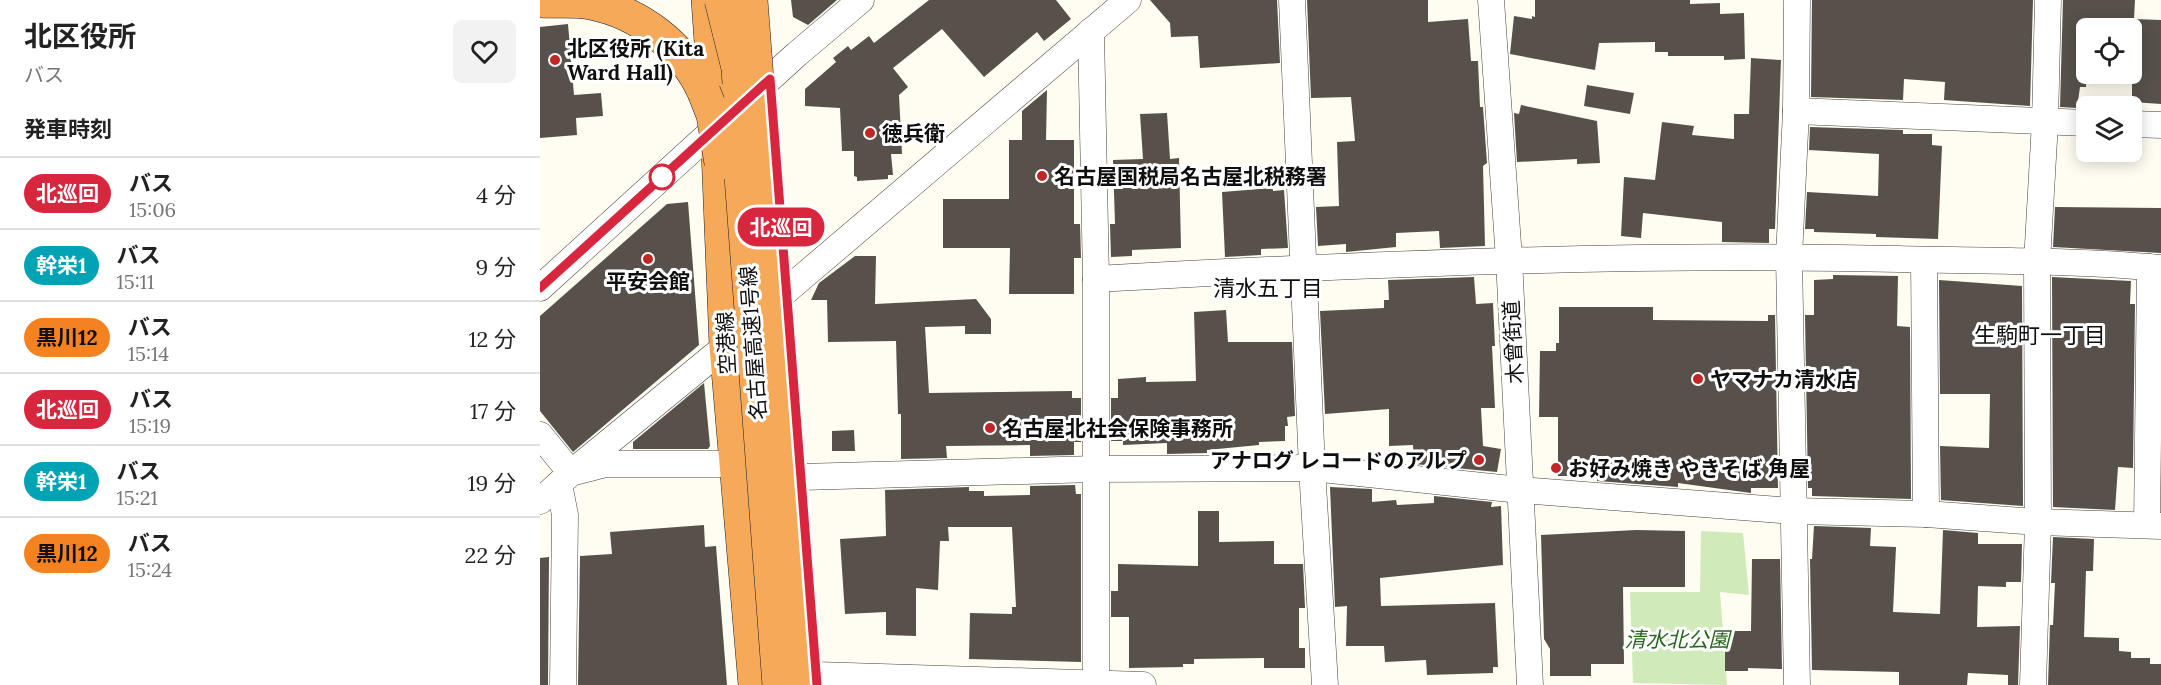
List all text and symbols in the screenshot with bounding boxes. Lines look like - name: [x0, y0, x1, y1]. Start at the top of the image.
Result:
- text: 北区役所: [24, 18, 136, 54]
- map controls: [2076, 18, 2142, 162]
- button: locate: [2076, 18, 2142, 84]
- button: heart: [453, 20, 516, 83]
- place label: 北区役所 (Kita Ward Hall): [567, 35, 704, 86]
- marker: 北区役所 (Kita Ward Hall): [548, 53, 562, 67]
- text: バス: [24, 62, 64, 87]
- button: layers: [2076, 96, 2142, 162]
- text: 発車時刻: [24, 115, 112, 143]
- place label: 徳兵衛: [882, 120, 945, 147]
- marker: 徳兵衛: [863, 126, 877, 140]
- place label: 名古屋国税局名古屋北税務署: [1054, 163, 1327, 190]
- unlabelled marker: [649, 164, 675, 190]
- text: バス: [129, 169, 173, 197]
- marker: 名古屋国税局名古屋北税務署: [1035, 169, 1049, 183]
- text: 北巡回: [36, 180, 99, 207]
- text: 4 分: [476, 181, 516, 209]
- text: 15:06: [129, 197, 176, 222]
- line badge: 北巡回: [746, 208, 816, 246]
- text: 北巡回: [750, 214, 813, 241]
- text: バス: [117, 241, 161, 269]
- text: 幹栄1: [36, 252, 87, 279]
- marker: 平安会館: [641, 252, 655, 266]
- text: 9 分: [475, 253, 516, 281]
- street label: 名古屋高速1号線: [734, 265, 772, 421]
- place label: 平安会館: [606, 268, 690, 295]
- text: 15:11: [117, 269, 154, 294]
- district label: 清水五丁目: [1213, 274, 1323, 302]
- street label: 木曾街道: [1497, 299, 1529, 385]
- street label: 空港線: [711, 311, 741, 375]
- text: バス: [128, 313, 172, 341]
- district label: 生駒町一丁目: [1974, 321, 2106, 349]
- text: 黒川12: [36, 324, 98, 351]
- text: 12 分: [468, 325, 516, 353]
- text: 15:14: [128, 341, 169, 366]
- place label: ヤマナカ清水店: [1710, 366, 1857, 393]
- marker: ヤマナカ清水店: [1691, 372, 1705, 386]
- text: バス: [129, 385, 173, 413]
- text: 北巡回: [36, 396, 99, 423]
- text: 17 分: [470, 397, 516, 425]
- text: 15:19: [129, 413, 171, 438]
- place label: 名古屋北社会保険事務所: [1002, 415, 1233, 442]
- marker: 名古屋北社会保険事務所: [983, 421, 997, 435]
- place label: アナログ レコードのアルプ: [1210, 447, 1467, 474]
- marker: アナログ レコードのアルプ: [1472, 453, 1486, 467]
- place label: お好み焼き やきそば 角屋: [1568, 455, 1810, 482]
- text: バス: [117, 457, 161, 485]
- marker: お好み焼き やきそば 角屋: [1549, 461, 1563, 475]
- text: 幹栄1: [36, 468, 87, 495]
- text: 19 分: [467, 469, 516, 497]
- text: 15:21: [117, 485, 158, 510]
- text: バス: [128, 529, 172, 557]
- text: 黒川12: [36, 540, 98, 567]
- text: 22 分: [465, 541, 516, 569]
- text: 15:24: [128, 557, 172, 582]
- park label: 清水北公園: [1625, 626, 1732, 653]

